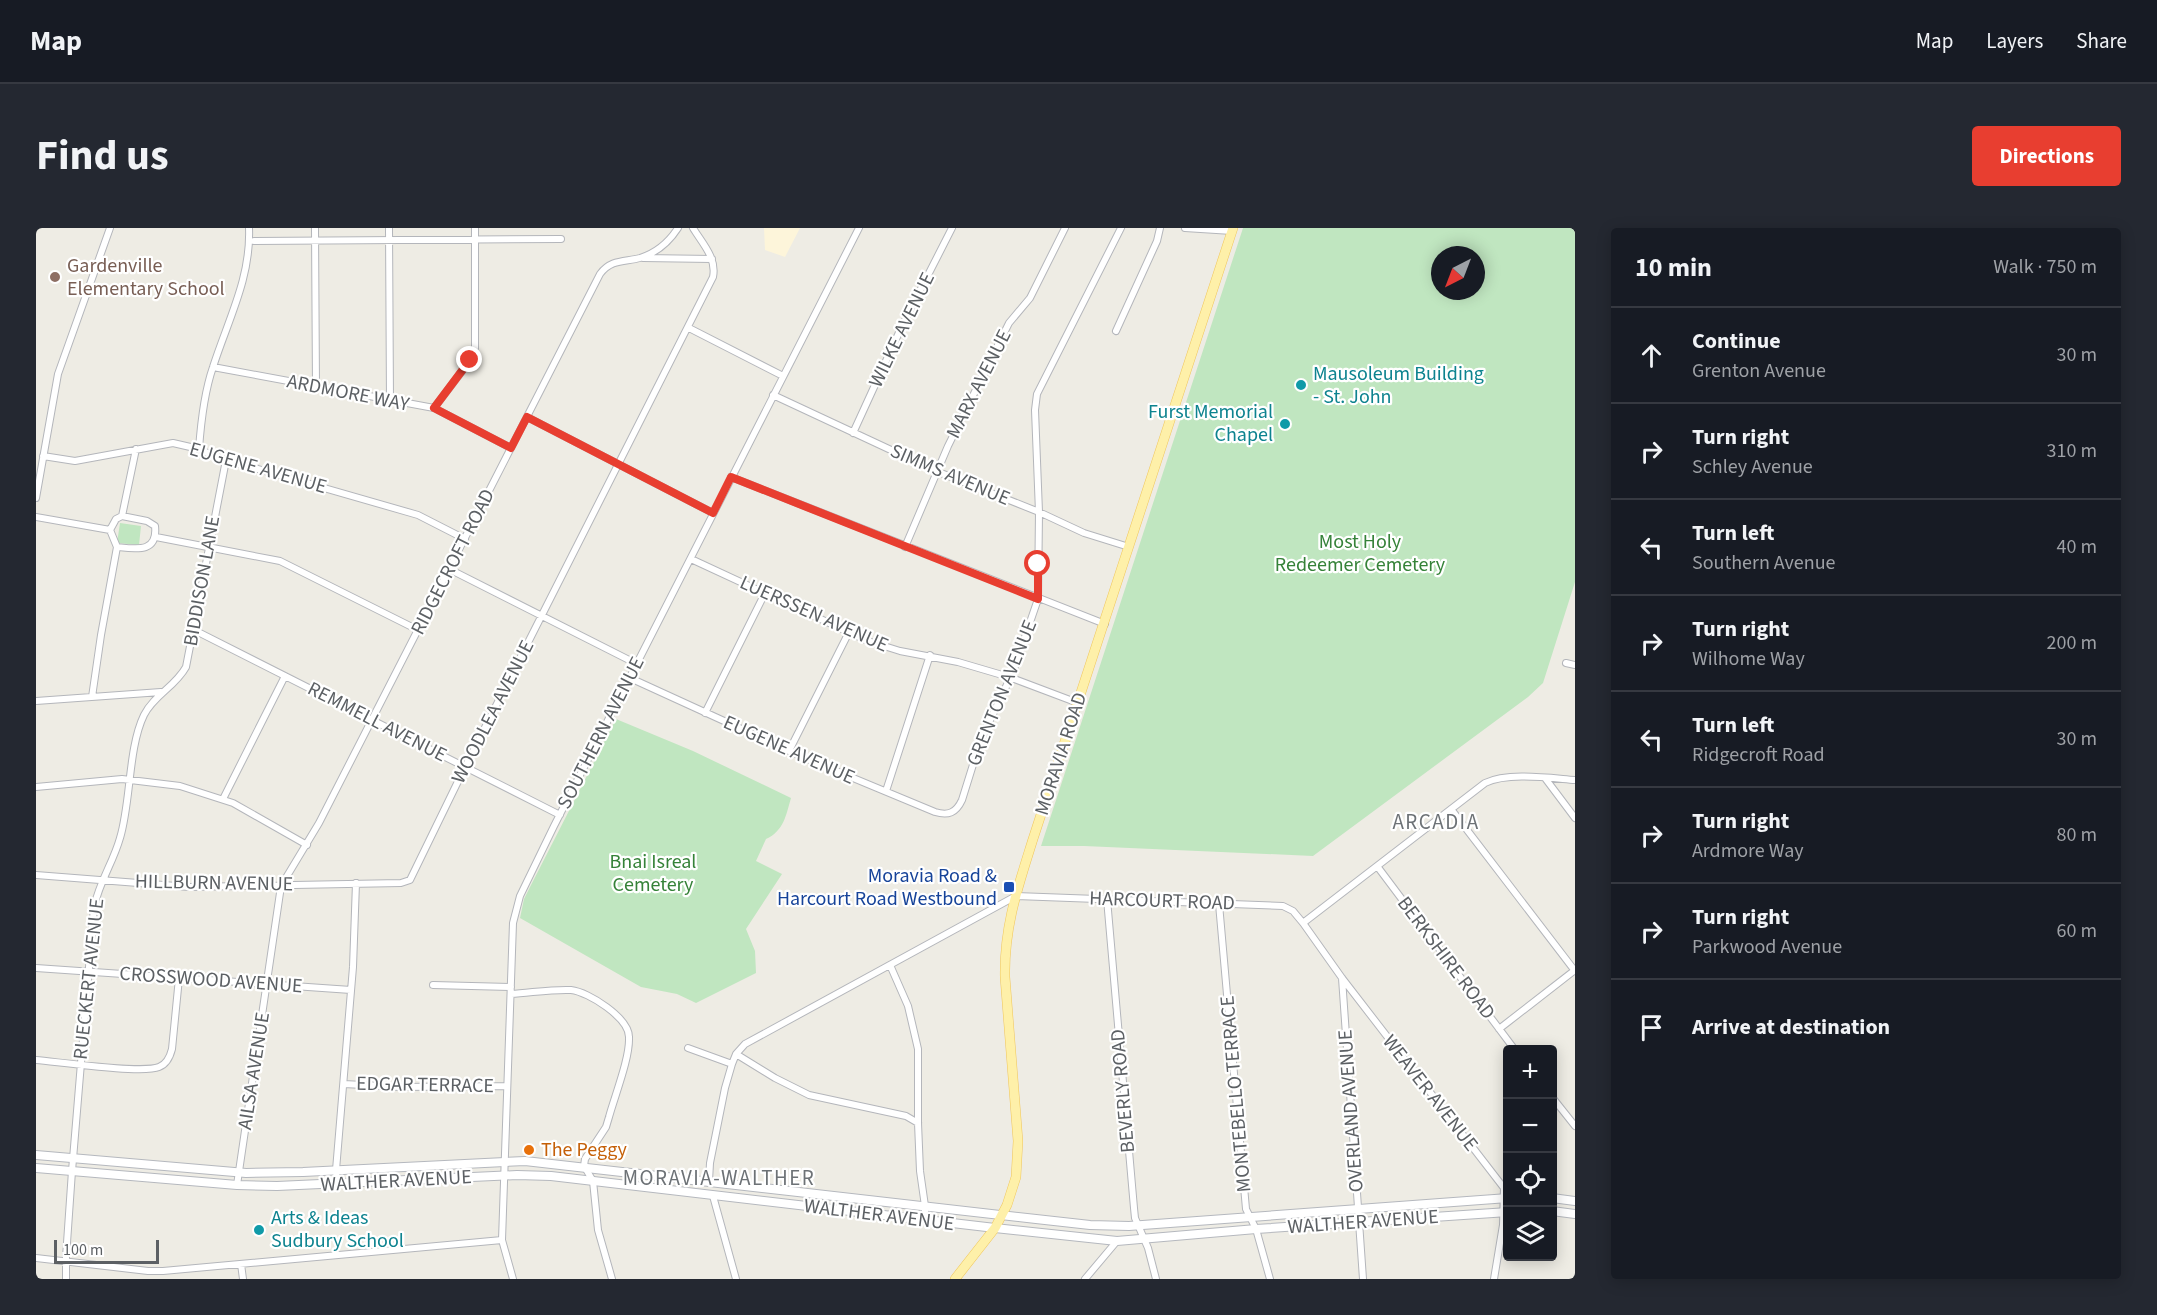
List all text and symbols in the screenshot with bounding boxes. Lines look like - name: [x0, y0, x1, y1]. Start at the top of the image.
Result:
- text: Map: [30, 21, 82, 61]
- text: Map: [1916, 26, 1953, 56]
- text: Layers: [1986, 26, 2043, 56]
- text: Share: [2076, 26, 2127, 56]
- text: Find us: [36, 126, 169, 186]
- button: Directions: [1972, 126, 2121, 186]
- north arrow: [1431, 246, 1485, 300]
- text: 10 min: [1635, 249, 1712, 286]
- place label: Gardenville Elementary School: [67, 252, 225, 303]
- text: Walk · 750 m: [1993, 253, 2097, 281]
- street label: WILKE AVENUE: [862, 268, 942, 392]
- marker: Gardenville Elementary School: [48, 270, 62, 284]
- street label: MARX AVENUE: [940, 325, 1018, 443]
- text: Continue: [1692, 325, 1781, 357]
- icon: ahead: [1635, 339, 1668, 372]
- text: 30 m: [2057, 341, 2097, 369]
- route end: [456, 346, 482, 372]
- text: Grenton Avenue: [1692, 357, 1826, 385]
- place label: Mausoleum Building - St. John: [1313, 360, 1484, 411]
- street label: ARDMORE WAY: [284, 367, 412, 419]
- marker: Mausoleum Building - St. John: [1294, 378, 1308, 392]
- place label: Furst Memorial Chapel: [1148, 398, 1273, 449]
- marker: Furst Memorial Chapel: [1278, 417, 1292, 431]
- text: Turn right: [1692, 421, 1789, 453]
- street label: EUGENE AVENUE: [186, 435, 330, 501]
- icon: right: [1635, 435, 1668, 468]
- street label: SIMMS AVENUE: [886, 437, 1014, 513]
- text: 310 m: [2047, 437, 2097, 465]
- text: Schley Avenue: [1692, 453, 1813, 481]
- street label: RIDGECROFT ROAD: [404, 484, 502, 640]
- street label: BIDDISON LANE: [177, 514, 227, 648]
- text: Turn left: [1692, 517, 1774, 549]
- park label: Most Holy Redeemer Cemetery: [1275, 528, 1446, 579]
- icon: left: [1635, 531, 1668, 564]
- text: 40 m: [2057, 533, 2097, 561]
- text: Southern Avenue: [1692, 549, 1835, 577]
- route start: [1024, 550, 1050, 576]
- street label: LUERSSEN AVENUE: [735, 569, 893, 659]
- text: Turn right: [1692, 613, 1789, 645]
- street label: GRENTON AVENUE: [960, 616, 1044, 770]
- icon: right: [1635, 627, 1668, 660]
- text: 200 m: [2047, 629, 2097, 657]
- street label: WOODLEA AVENUE: [445, 636, 541, 788]
- text: Wilhome Way: [1692, 645, 1805, 673]
- street label: SOUTHERN AVENUE: [551, 652, 651, 814]
- street label: REMMELL AVENUE: [303, 675, 451, 769]
- street label: MORAVIA ROAD: [1028, 689, 1094, 819]
- street label: EUGENE AVENUE: [719, 708, 859, 792]
- text: Turn left: [1692, 709, 1774, 741]
- icon: left: [1635, 723, 1668, 756]
- text: 30 m: [2057, 725, 2097, 753]
- text: Ridgecroft Road: [1692, 741, 1825, 769]
- text: Turn right: [1692, 805, 1789, 837]
- district label: ARCADIA: [1392, 807, 1480, 837]
- icon: right: [1635, 819, 1668, 852]
- text: 80 m: [2057, 821, 2097, 849]
- text: Ardmore Way: [1692, 837, 1804, 865]
- park label: Bnai Isreal Cemetery: [610, 848, 696, 899]
- place label: Moravia Road & Harcourt Road Westbound: [777, 862, 997, 913]
- street label: HILLBURN AVENUE: [135, 868, 293, 898]
- marker: Moravia Road & Harcourt Road Westbound: [1002, 880, 1016, 894]
- street label: HARCOURT ROAD: [1089, 884, 1235, 918]
- street label: BERKSHIRE ROAD: [1390, 891, 1502, 1025]
- street label: RUECKERT AVENUE: [67, 897, 111, 1061]
- text: Turn right: [1692, 901, 1789, 933]
- icon: right: [1635, 915, 1668, 948]
- text: 60 m: [2057, 917, 2097, 945]
- text: Parkwood Avenue: [1692, 933, 1842, 961]
- street label: CROSSWOOD AVENUE: [119, 960, 303, 1000]
- street label: MONTEBELLO TERRACE: [1213, 995, 1259, 1193]
- street label: AILSA AVENUE: [231, 1010, 277, 1132]
- icon: arrive: [1635, 1011, 1668, 1044]
- text: Arrive at destination: [1692, 1011, 1890, 1043]
- street label: BEVERLY ROAD: [1104, 1028, 1142, 1154]
- street label: OVERLAND AVENUE: [1331, 1029, 1371, 1193]
- street label: WEAVER AVENUE: [1376, 1029, 1484, 1157]
- map controls: [1503, 1045, 1557, 1261]
- button: +: [1503, 1045, 1557, 1099]
- street label: EDGAR TERRACE: [356, 1070, 494, 1100]
- button: −: [1503, 1099, 1557, 1153]
- place label: The Peggy: [541, 1136, 628, 1164]
- marker: The Peggy: [522, 1143, 536, 1157]
- button: locate: [1503, 1153, 1557, 1207]
- street label: WALTHER AVENUE: [320, 1163, 472, 1199]
- district label: MORAVIA-WALTHER: [623, 1163, 815, 1193]
- street label: WALTHER AVENUE: [802, 1192, 956, 1238]
- street label: WALTHER AVENUE: [1287, 1203, 1439, 1241]
- place label: Arts & Ideas Sudbury School: [271, 1204, 404, 1255]
- button: layers: [1503, 1207, 1557, 1261]
- marker: Arts & Ideas Sudbury School: [252, 1223, 266, 1237]
- scale bar: [54, 1237, 159, 1264]
- text: 100 m: [63, 1239, 103, 1261]

